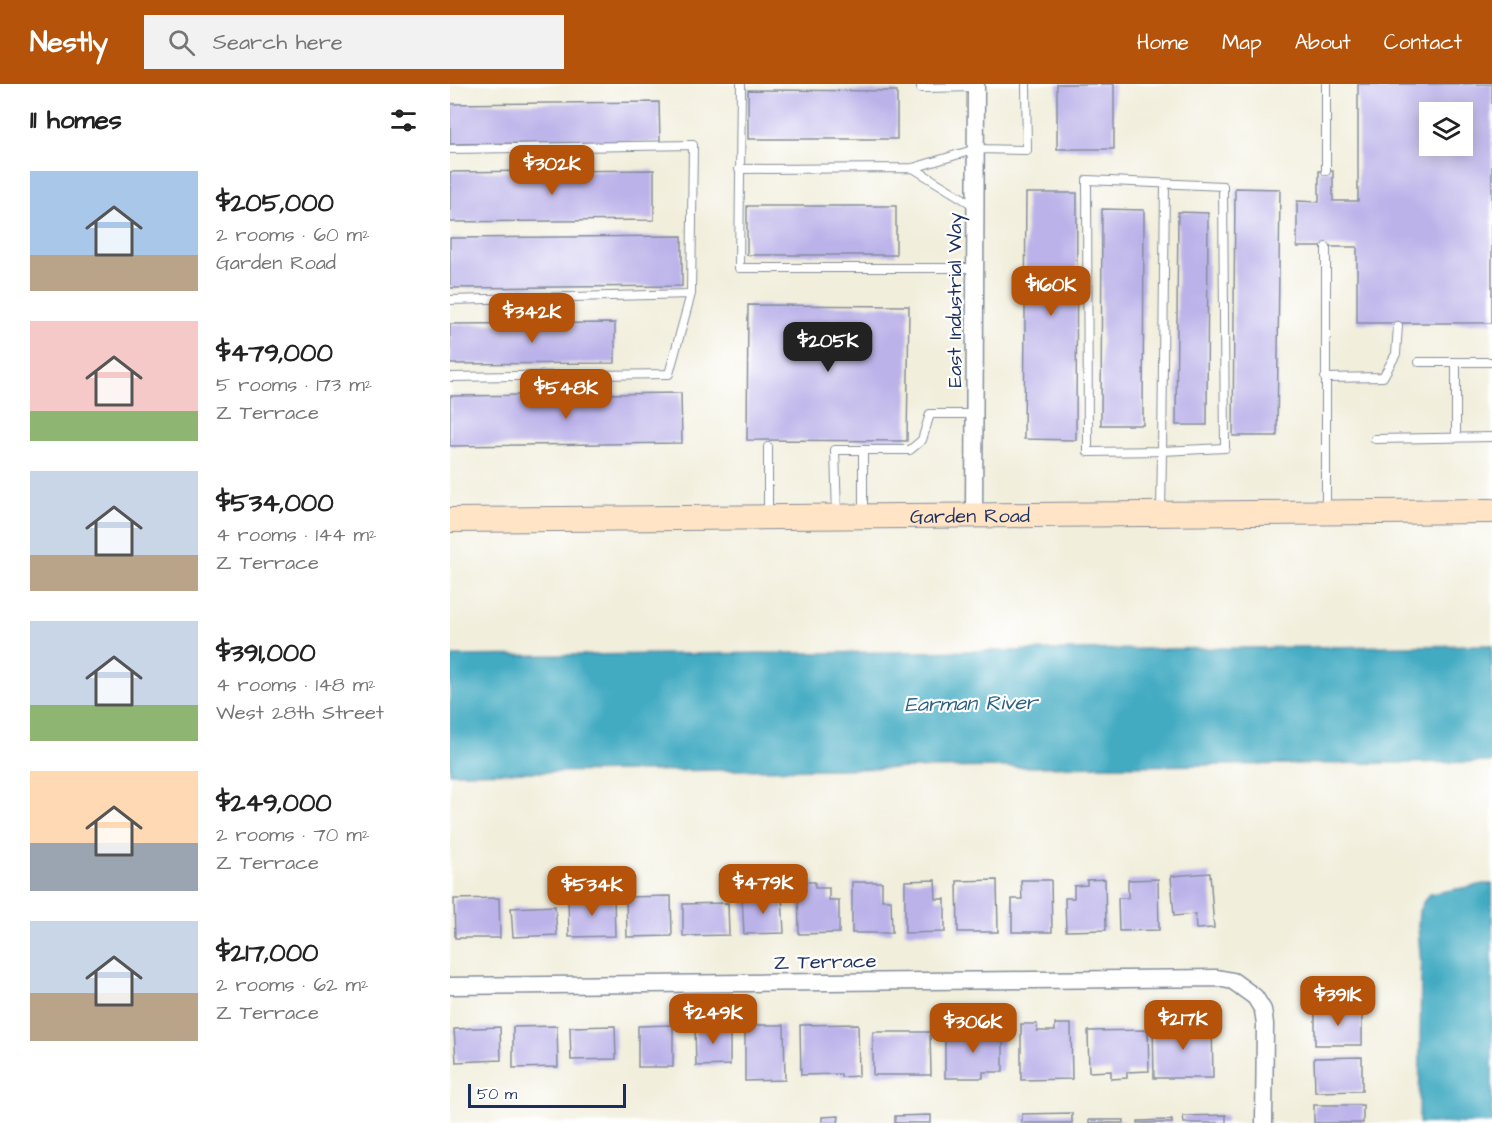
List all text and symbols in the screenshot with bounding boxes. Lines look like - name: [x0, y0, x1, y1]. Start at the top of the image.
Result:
- search box: [144, 15, 564, 69]
- text: Nestly: [30, 23, 108, 62]
- icon: search: [165, 26, 198, 59]
- text: Search here: [213, 27, 343, 58]
- text: Home: [1137, 28, 1189, 57]
- text: Map: [1222, 28, 1262, 57]
- text: About: [1295, 28, 1351, 57]
- text: Contact: [1384, 28, 1462, 57]
- text: 11 homes: [30, 102, 122, 138]
- map controls: [1419, 102, 1473, 156]
- button: layers: [1419, 102, 1473, 156]
- icon: filters: [387, 104, 420, 137]
- pin: $302K: [510, 145, 594, 196]
- text: $302K: [523, 150, 581, 178]
- text: $205,000: [216, 185, 334, 221]
- icon: home: [78, 195, 150, 267]
- street label: East Industrial Way: [941, 212, 970, 388]
- text: 2 rooms · 60 m²: [216, 221, 370, 249]
- text: Garden Road: [216, 249, 336, 277]
- pin: $160K: [1009, 266, 1093, 317]
- text: $160K: [1026, 271, 1076, 299]
- pin: $342K: [490, 293, 574, 344]
- text: $342K: [503, 298, 561, 326]
- pin: $205K: [786, 322, 870, 373]
- text: $205K: [797, 327, 859, 355]
- text: $479,000: [216, 335, 333, 371]
- icon: home: [78, 345, 150, 417]
- pin: $548K: [524, 369, 608, 420]
- text: 5 rooms · 173 m²: [216, 371, 372, 399]
- text: $548K: [534, 374, 598, 402]
- text: Z Terrace: [216, 399, 319, 427]
- text: $534,000: [216, 485, 334, 521]
- icon: home: [78, 495, 150, 567]
- street label: Garden Road: [910, 502, 1030, 531]
- text: 4 rooms · 144 m²: [216, 521, 376, 549]
- text: Z Terrace: [216, 549, 319, 577]
- text: $391,000: [216, 635, 316, 671]
- icon: home: [78, 645, 150, 717]
- text: 4 rooms · 148 m²: [216, 671, 376, 699]
- water label: Earman River: [904, 688, 1040, 719]
- text: West 28th Street: [216, 699, 384, 727]
- text: $249,000: [216, 785, 332, 821]
- icon: home: [78, 795, 150, 867]
- text: 2 rooms · 70 m²: [216, 821, 369, 849]
- text: Z Terrace: [216, 849, 319, 877]
- pin: $479K: [721, 864, 805, 915]
- pin: $534K: [550, 866, 634, 917]
- text: $479K: [733, 869, 793, 897]
- text: $534K: [561, 871, 623, 899]
- text: $217,000: [216, 935, 319, 971]
- icon: home: [78, 945, 150, 1017]
- street label: Z Terrace: [773, 947, 877, 977]
- text: 2 rooms · 62 m²: [216, 971, 368, 999]
- pin: $391K: [1296, 976, 1380, 1027]
- text: $391K: [1314, 981, 1362, 1009]
- pin: $249K: [671, 994, 755, 1045]
- text: Z Terrace: [216, 999, 319, 1027]
- text: $249K: [683, 999, 743, 1027]
- pin: $217K: [1141, 1000, 1225, 1051]
- pin: $306K: [931, 1003, 1015, 1054]
- text: $217K: [1158, 1005, 1208, 1033]
- text: $306K: [944, 1008, 1002, 1036]
- scale bar: [468, 1081, 626, 1108]
- text: 50 m: [477, 1083, 517, 1105]

